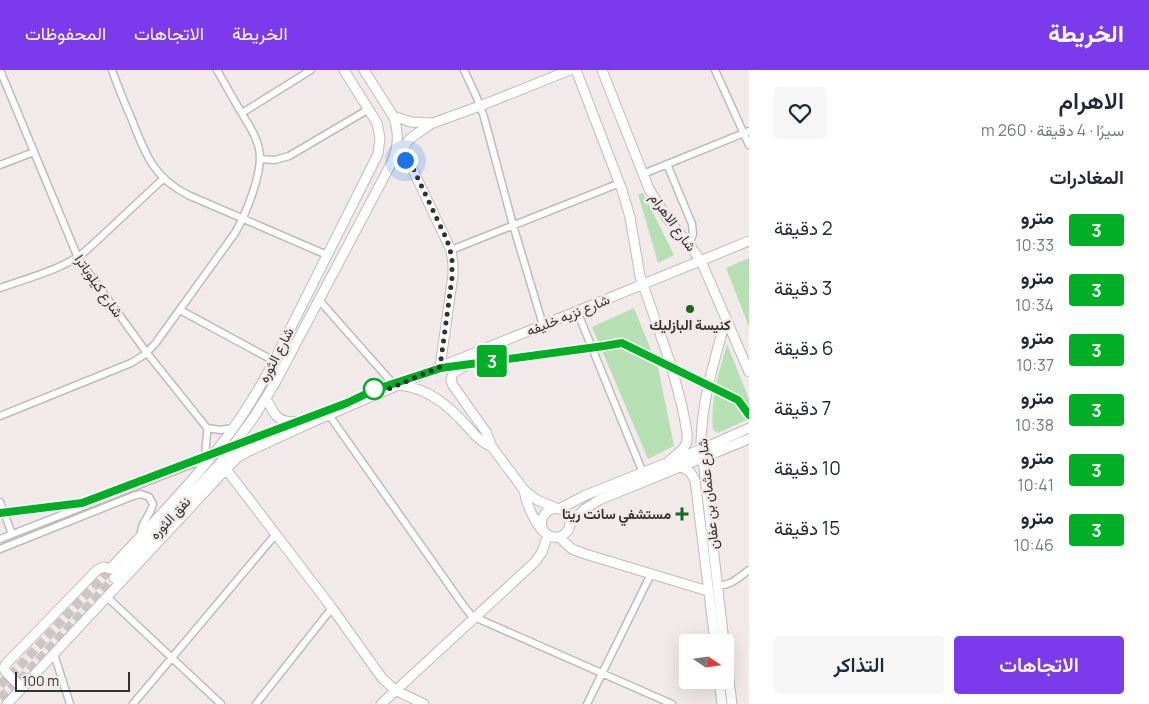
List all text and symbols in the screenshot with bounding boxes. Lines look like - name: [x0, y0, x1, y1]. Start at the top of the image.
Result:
- text: الخريطة: [1048, 16, 1124, 49]
- text: المحفوظات: [25, 21, 106, 45]
- text: الاتجاهات: [134, 21, 204, 45]
- text: الخريطة: [232, 21, 288, 45]
- text: الاهرام: [1058, 83, 1124, 116]
- button: heart: [774, 87, 826, 139]
- text: سيرًا · 4 دقيقة · 260 m: [981, 119, 1124, 141]
- your location: [393, 148, 418, 173]
- text: المغادرات: [1049, 164, 1124, 190]
- street label: شارع الاهرام: [644, 189, 701, 256]
- text: مترو: [1021, 204, 1054, 230]
- text: 2 دقيقة: [774, 215, 833, 241]
- text: 3: [1091, 218, 1102, 242]
- text: 10:33: [1016, 234, 1054, 256]
- street label: شارع كيلوباترا: [69, 250, 128, 322]
- text: مترو: [1021, 264, 1054, 290]
- text: 3 دقيقة: [774, 275, 832, 301]
- text: 3: [1091, 278, 1102, 302]
- street label: شارع نزيه خليفه: [523, 289, 613, 342]
- text: 10:34: [1015, 294, 1054, 316]
- marker: كنيسة البازليك: [684, 303, 696, 315]
- place label: كنيسة البازليك: [649, 315, 731, 334]
- street label: شارع الثوره: [254, 324, 299, 387]
- text: مترو: [1021, 324, 1054, 350]
- text: 6 دقيقة: [774, 335, 834, 361]
- text: 3: [1091, 338, 1102, 362]
- line badge: 3: [476, 345, 508, 377]
- text: 3: [487, 349, 497, 373]
- text: 10:37: [1016, 354, 1054, 376]
- unlabelled marker: [363, 378, 385, 400]
- text: مترو: [1021, 384, 1054, 410]
- text: 7 دقيقة: [774, 395, 831, 421]
- text: 3: [1091, 398, 1102, 422]
- text: 10:38: [1015, 414, 1054, 436]
- street label: شارع عثمان بن عفان: [692, 437, 725, 551]
- text: مترو: [1021, 444, 1054, 470]
- text: 10 دقيقة: [774, 455, 841, 481]
- text: 3: [1091, 458, 1102, 482]
- text: 10:41: [1018, 474, 1054, 496]
- street label: نفق الثوره: [145, 492, 194, 543]
- place label: مستشفي سانت ريتا: [562, 504, 671, 526]
- text: مترو: [1021, 504, 1054, 530]
- marker: مستشفي سانت ريتا: [675, 507, 689, 521]
- text: 15 دقيقة: [774, 515, 840, 541]
- text: 3: [1091, 518, 1102, 542]
- text: 10:46: [1014, 534, 1054, 556]
- north arrow: [679, 634, 734, 689]
- map controls: [679, 634, 734, 689]
- button: التذاكر: [774, 636, 944, 694]
- button: الاتجاهات: [954, 636, 1124, 694]
- scale bar: [15, 669, 130, 692]
- text: 100 m: [22, 671, 59, 690]

